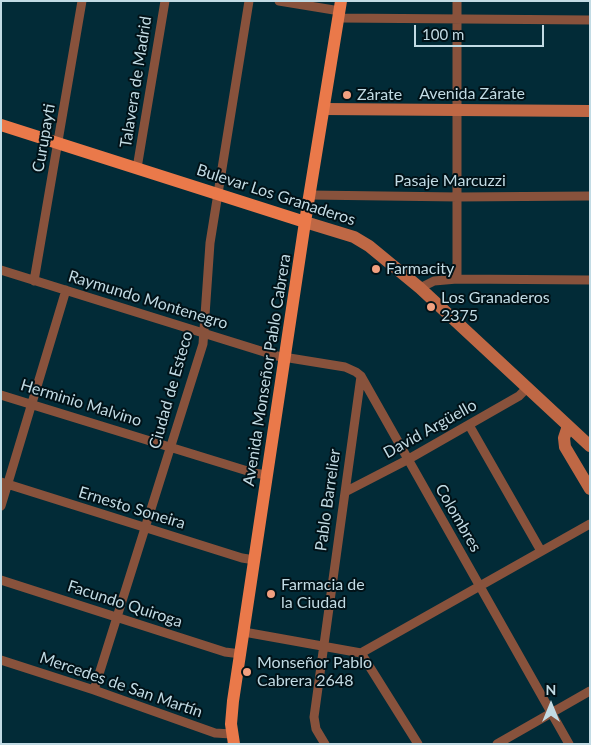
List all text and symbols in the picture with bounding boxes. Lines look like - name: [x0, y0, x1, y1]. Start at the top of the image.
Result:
- street label: Talavera de Madrid: [116, 15, 156, 149]
- scale bar: [416, 15, 546, 47]
- text: 100 m: [422, 25, 464, 43]
- street label: Avenida Zárate: [419, 84, 525, 104]
- place label: Zárate: [357, 85, 402, 105]
- marker: Zárate: [341, 89, 353, 101]
- street label: Curupayti: [29, 102, 59, 174]
- street label: Bulevar Los Granaderos: [194, 160, 358, 230]
- street label: Pasaje Marcuzzi: [394, 171, 506, 191]
- street label: Avenida Monseñor Pablo Cabrera: [239, 253, 295, 487]
- place label: Farmacity: [386, 259, 454, 279]
- marker: Farmacity: [370, 263, 382, 275]
- street label: Raymundo Montenegro: [66, 267, 230, 333]
- place label: Los Granaderos 2375: [441, 288, 550, 326]
- marker: Los Granaderos 2375: [425, 301, 437, 313]
- street label: Ciudad de Esteco: [145, 329, 197, 451]
- street label: Herminio Malvino: [18, 375, 144, 431]
- street label: David Argüello: [380, 395, 480, 463]
- street label: Pablo Barrelier: [311, 448, 345, 552]
- street label: Colombres: [431, 481, 485, 555]
- street label: Ernesto Soneira: [76, 483, 188, 533]
- place label: Farmacia de la Ciudad: [281, 575, 365, 613]
- street label: Facundo Quiroga: [65, 576, 185, 632]
- marker: Farmacia de la Ciudad: [265, 588, 277, 600]
- street label: Mercedes de San Martín: [37, 648, 205, 722]
- place label: Monseñor Pablo Cabrera 2648: [257, 653, 372, 691]
- marker: Monseñor Pablo Cabrera 2648: [241, 666, 253, 678]
- north arrow: [526, 680, 576, 730]
- text: N: [546, 681, 556, 698]

